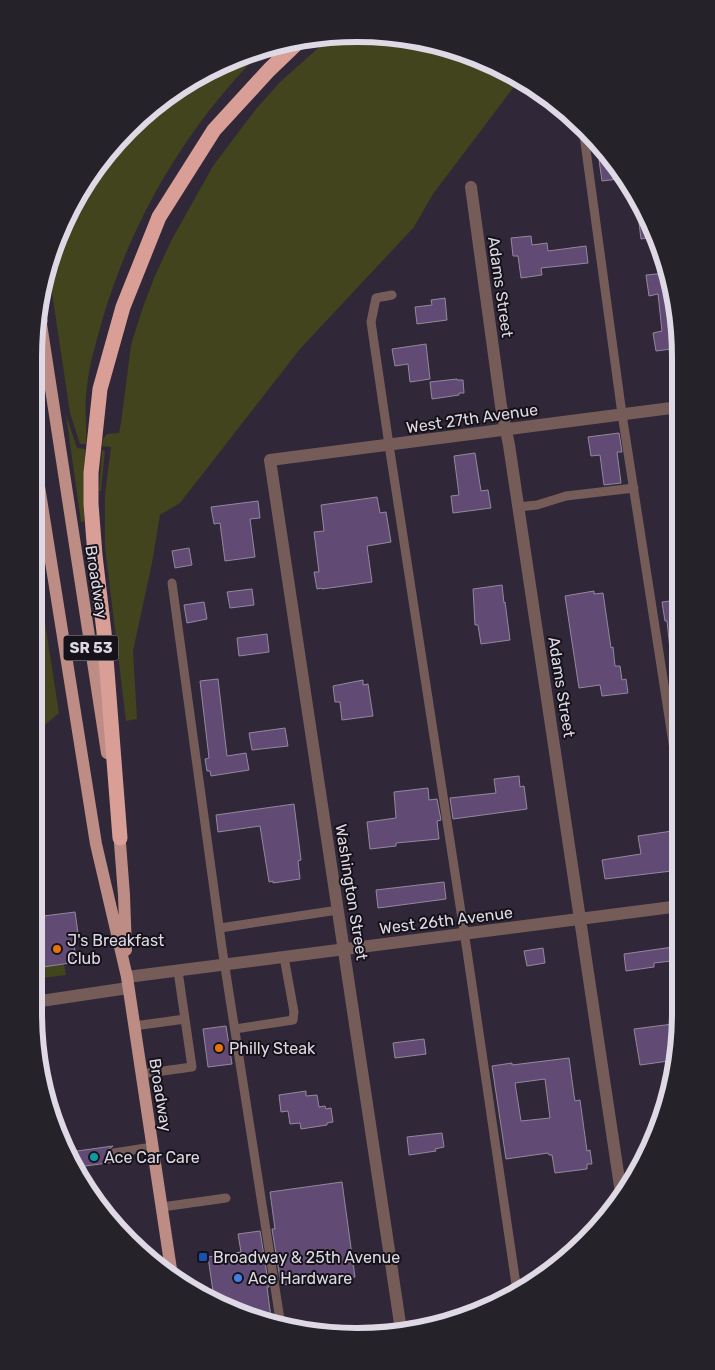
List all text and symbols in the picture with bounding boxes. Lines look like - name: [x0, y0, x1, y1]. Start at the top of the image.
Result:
- street label: Adams Street: [484, 235, 517, 339]
- street label: West 27th Avenue: [405, 400, 539, 437]
- street label: Broadway: [81, 544, 112, 620]
- street label: Adams Street: [544, 635, 579, 739]
- road number: SR 53: [64, 636, 118, 660]
- street label: Washington Street: [331, 823, 372, 962]
- street label: West 26th Avenue: [378, 903, 514, 938]
- place label: J's Breakfast Club: [67, 931, 164, 968]
- marker: J's Breakfast Club: [51, 943, 63, 955]
- place label: Philly Steak: [229, 1039, 316, 1058]
- marker: Philly Steak: [213, 1042, 225, 1054]
- street label: Broadway: [145, 1057, 176, 1133]
- place label: Ace Car Care: [104, 1148, 200, 1167]
- marker: Ace Car Care: [88, 1151, 100, 1163]
- place label: Broadway & 25th Avenue: [213, 1248, 400, 1267]
- marker: Broadway & 25th Avenue: [197, 1251, 209, 1263]
- place label: Ace Hardware: [248, 1269, 352, 1288]
- marker: Ace Hardware: [232, 1272, 244, 1284]

